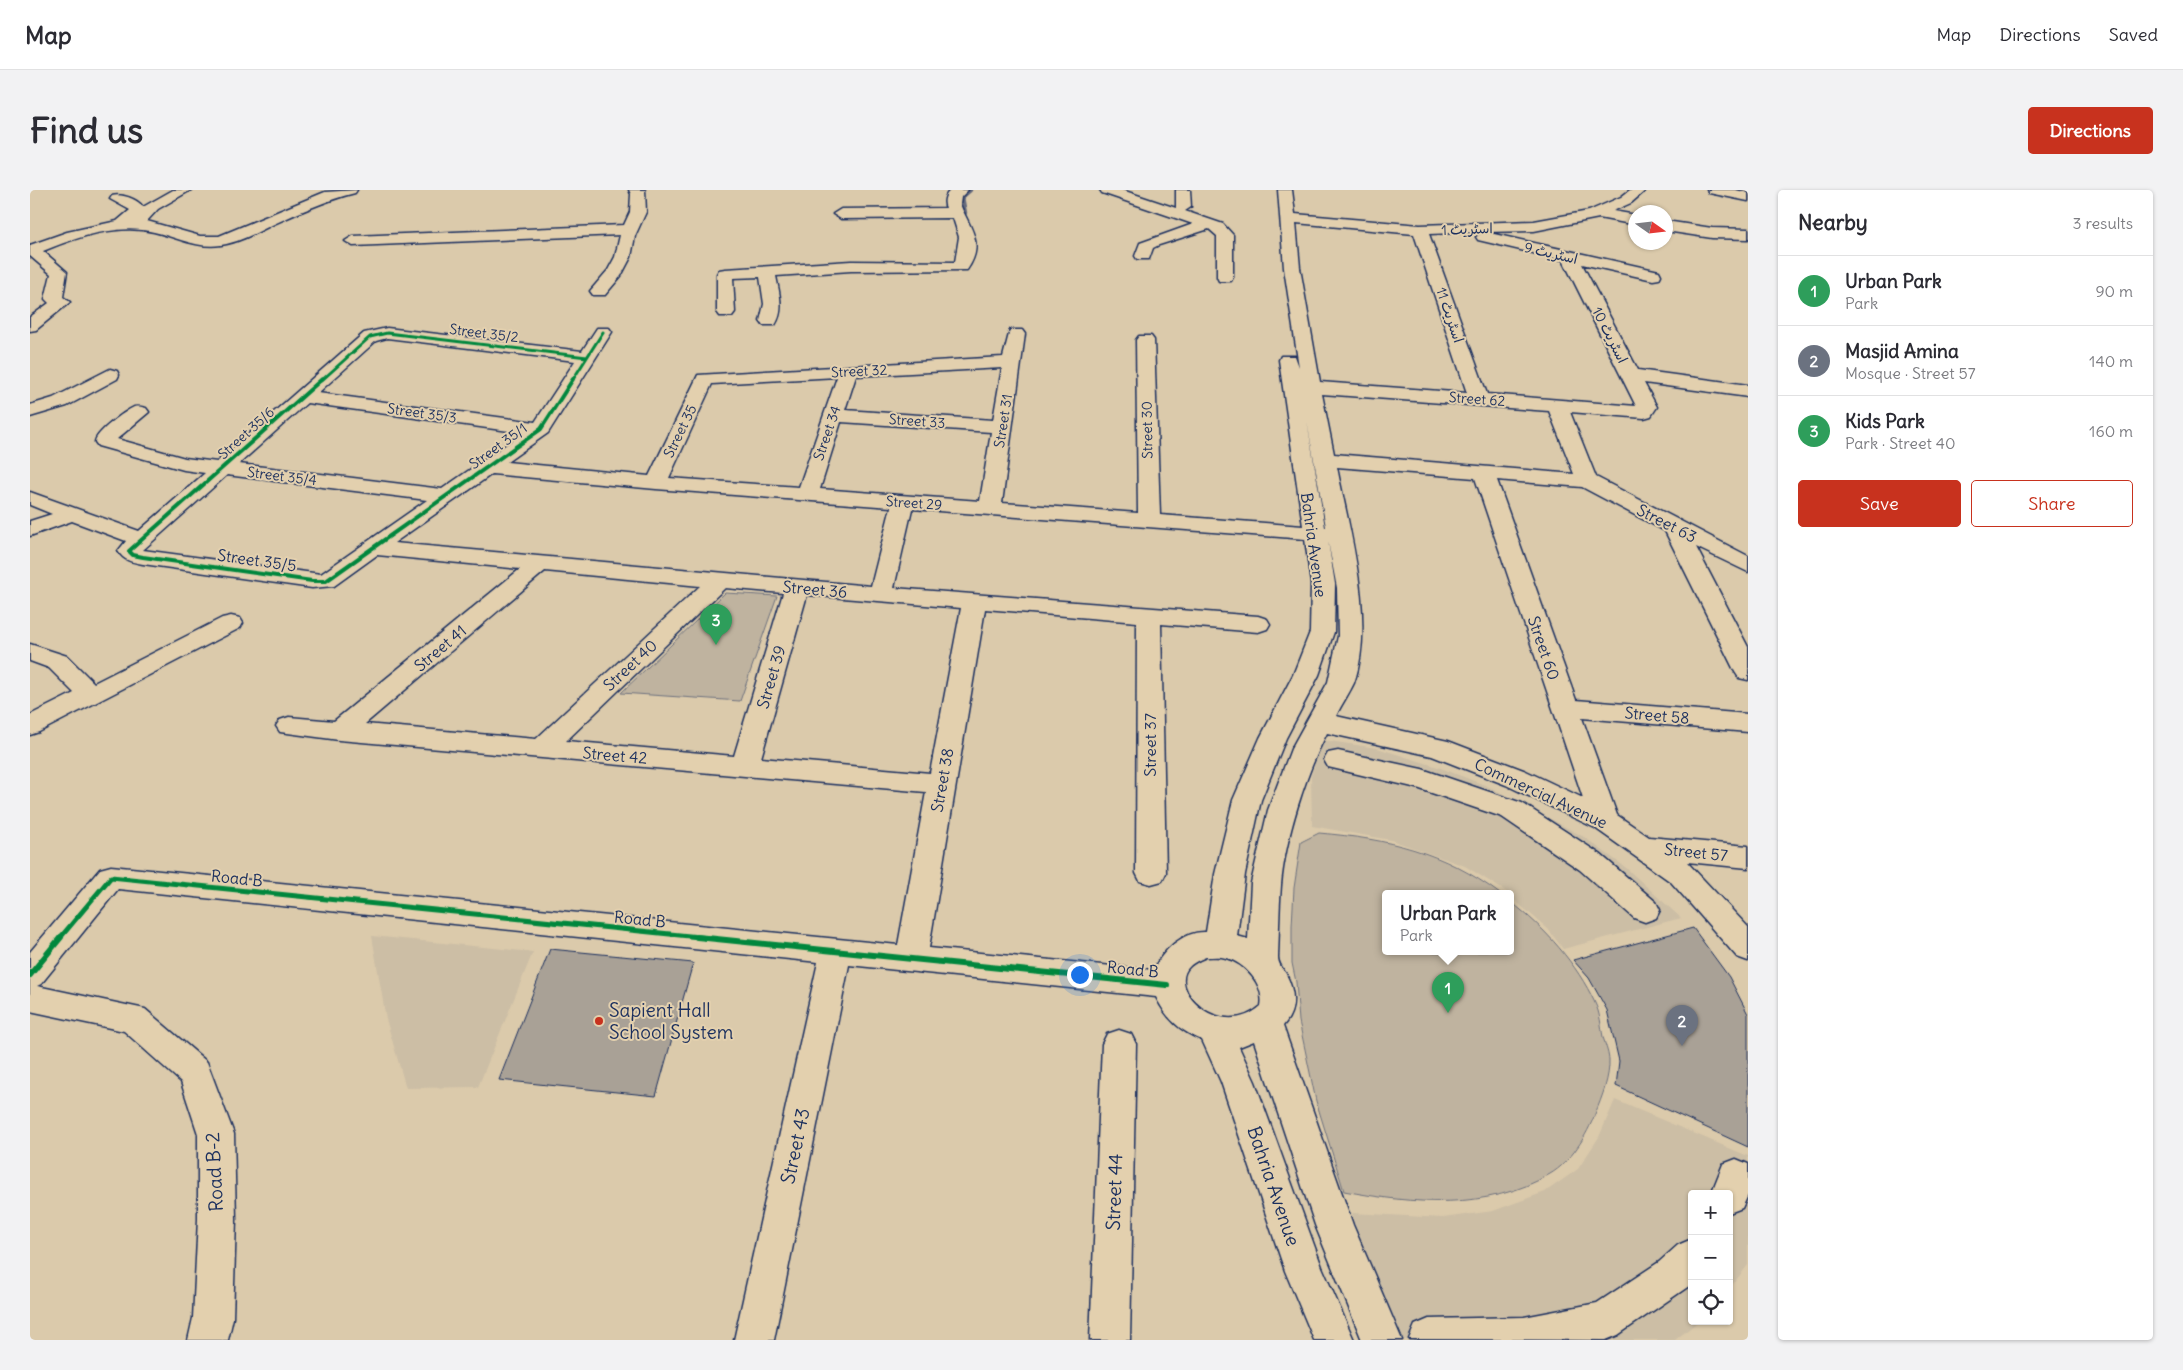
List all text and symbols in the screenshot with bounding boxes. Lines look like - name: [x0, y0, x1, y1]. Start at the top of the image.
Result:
- text: Map: [25, 20, 72, 50]
- text: Map: [1936, 23, 1971, 46]
- text: Directions: [1999, 23, 2081, 46]
- text: Saved: [2109, 23, 2158, 46]
- button: Directions: [2028, 107, 2153, 154]
- text: Find us: [30, 108, 143, 152]
- north arrow: [1628, 205, 1673, 250]
- text: Nearby: [1798, 209, 1868, 236]
- text: 3 results: [2073, 213, 2133, 233]
- street label: اسٹریٹ 1: [1441, 219, 1493, 239]
- street label: اسٹریٹ 9: [1523, 238, 1579, 268]
- text: Urban Park: [1845, 269, 1942, 293]
- text: 1: [1811, 281, 1817, 301]
- text: 90 m: [2095, 281, 2133, 301]
- street label: اسٹریٹ 11: [1432, 285, 1468, 345]
- text: Park: [1845, 293, 1878, 313]
- street label: اسٹریٹ 10: [1588, 304, 1632, 366]
- street label: Street 35/2: [448, 320, 520, 346]
- text: Masjid Amina: [1845, 339, 1959, 363]
- text: 2: [1810, 351, 1818, 371]
- text: 140 m: [2089, 351, 2133, 371]
- street label: Street 32: [830, 361, 888, 381]
- text: Mosque · Street 57: [1845, 363, 1976, 383]
- street label: Street 62: [1448, 388, 1506, 410]
- street label: Street 31: [990, 393, 1016, 449]
- street label: Street 35/3: [386, 399, 458, 427]
- street label: Street 30: [1137, 401, 1157, 459]
- street label: Street 35: [659, 402, 701, 460]
- street label: Street 35/6: [214, 403, 278, 463]
- street label: Street 34: [809, 403, 845, 463]
- text: Kids Park: [1845, 409, 1925, 433]
- street label: Street 33: [888, 410, 946, 432]
- street label: Street 35/1: [465, 419, 531, 473]
- text: 3: [1809, 421, 1819, 441]
- text: 160 m: [2089, 421, 2133, 441]
- text: Park · Street 40: [1845, 433, 1956, 453]
- street label: Street 35/4: [246, 463, 318, 489]
- button: Save: [1798, 480, 1961, 527]
- button: Share: [1971, 480, 2133, 527]
- street label: Bahria Avenue: [1297, 491, 1331, 599]
- street label: Street 29: [885, 492, 943, 514]
- street label: Street 63: [1634, 499, 1700, 547]
- street label: Street 35/5: [216, 545, 298, 575]
- street label: Street 36: [782, 576, 848, 602]
- pin: 3: [700, 604, 732, 645]
- street label: Street 60: [1524, 613, 1564, 683]
- street label: Street 41: [410, 620, 470, 676]
- street label: Street 40: [599, 635, 661, 695]
- street label: Street 39: [752, 643, 790, 711]
- street label: Street 58: [1624, 702, 1690, 728]
- street label: Street 37: [1140, 713, 1160, 777]
- street label: Street 42: [582, 742, 648, 768]
- street label: Street 38: [927, 746, 957, 814]
- street label: Commercial Avenue: [1471, 753, 1611, 833]
- street label: Street 57: [1663, 839, 1729, 865]
- street label: Road B: [210, 865, 264, 891]
- popup: [1382, 890, 1514, 955]
- text: Urban Park: [1400, 901, 1496, 925]
- street label: Road B: [613, 906, 667, 932]
- text: Park: [1400, 925, 1433, 945]
- street label: Road B: [1106, 956, 1160, 982]
- your location: [1067, 962, 1093, 988]
- pin: 1: [1432, 972, 1464, 1013]
- place label: Sapient Hall School System: [609, 998, 733, 1044]
- pin: 2: [1666, 1005, 1698, 1046]
- marker: Sapient Hall School System: [593, 1015, 605, 1027]
- street label: Street 43: [775, 1106, 815, 1186]
- street label: Bahria Avenue: [1242, 1123, 1306, 1249]
- street label: Road B-2: [200, 1132, 228, 1212]
- street label: Street 44: [1101, 1153, 1127, 1231]
- map controls: [1688, 1190, 1733, 1325]
- button: +: [1688, 1190, 1733, 1235]
- button: −: [1688, 1235, 1733, 1280]
- button: locate: [1688, 1280, 1733, 1325]

